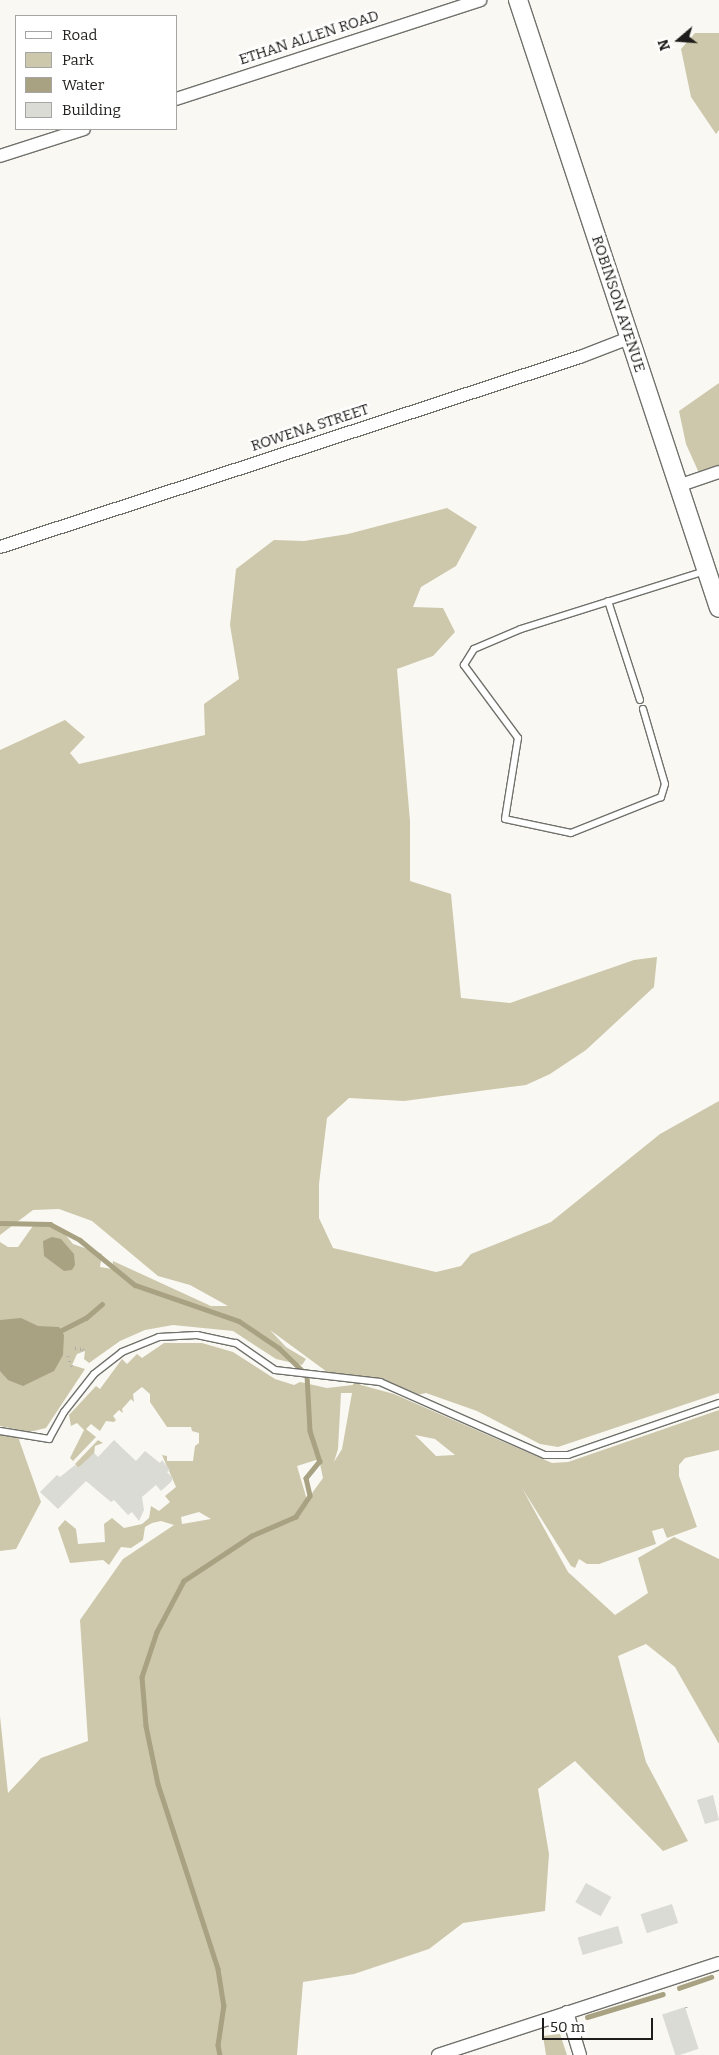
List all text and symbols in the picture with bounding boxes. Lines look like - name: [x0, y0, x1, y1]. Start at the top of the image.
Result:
- street label: ETHAN ALLEN ROAD: [237, 7, 381, 69]
- legend: [15, 15, 178, 130]
- north arrow: [654, 15, 704, 65]
- text: Road: [62, 26, 97, 44]
- text: N: [655, 37, 674, 53]
- text: Park: [62, 51, 94, 69]
- text: Water: [62, 76, 104, 94]
- text: Building: [62, 101, 121, 119]
- street label: ROBINSON AVENUE: [587, 233, 649, 375]
- street label: ROWENA STREET: [249, 400, 371, 456]
- scale bar: [544, 2008, 655, 2040]
- text: 50 m: [550, 2018, 585, 2036]

